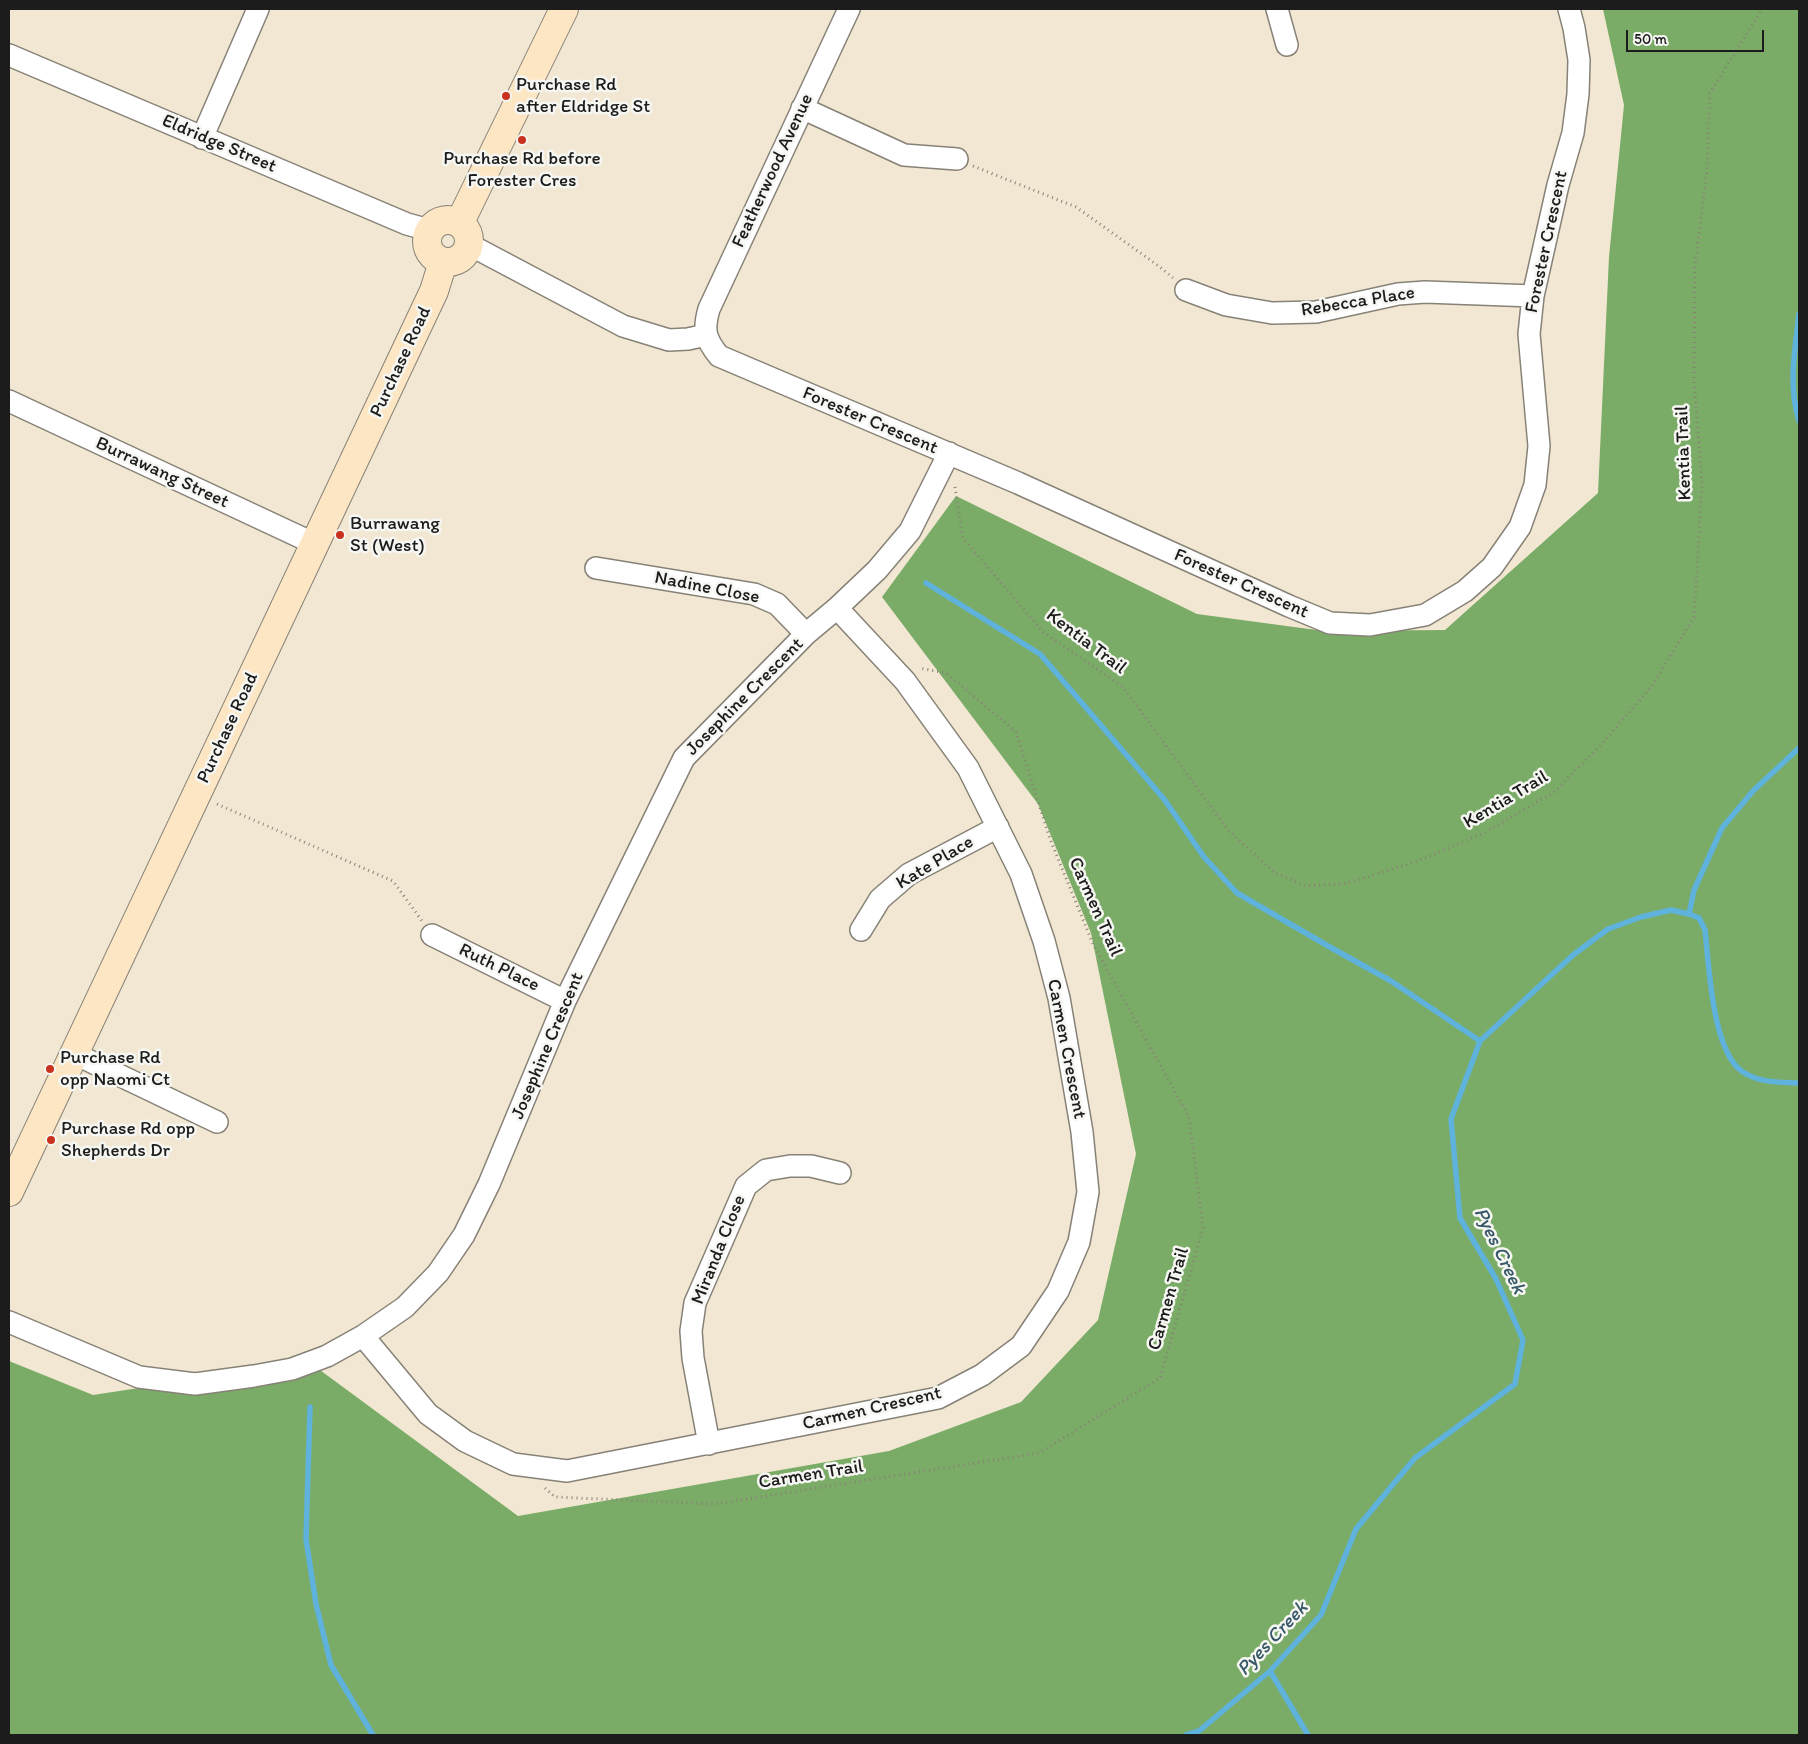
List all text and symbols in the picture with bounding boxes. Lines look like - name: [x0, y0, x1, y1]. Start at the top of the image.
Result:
- scale bar: [1628, 20, 1766, 52]
- text: 50 m: [1634, 30, 1667, 48]
- place label: Purchase Rd after Eldridge St: [516, 74, 650, 118]
- marker: Purchase Rd after Eldridge St: [500, 90, 512, 102]
- street label: Featherwood Avenue: [727, 90, 819, 252]
- street label: Eldridge Street: [158, 110, 280, 178]
- marker: Purchase Rd before Forester Cres: [516, 134, 528, 146]
- place label: Purchase Rd before Forester Cres: [443, 148, 601, 192]
- street label: Forester Crescent: [1521, 169, 1573, 315]
- street label: Rebecca Place: [1300, 282, 1416, 322]
- street label: Purchase Road: [365, 303, 437, 421]
- street label: Forester Crescent: [799, 382, 941, 460]
- street label: Kentia Trail: [1671, 405, 1697, 501]
- street label: Burrawang Street: [92, 432, 232, 514]
- place label: Burrawang St (West): [350, 513, 440, 557]
- marker: Burrawang St (West): [334, 529, 346, 541]
- street label: Forester Crescent: [1170, 544, 1312, 624]
- street label: Nadine Close: [653, 567, 761, 609]
- street label: Kentia Trail: [1041, 604, 1131, 680]
- street label: Josephine Crescent: [681, 633, 809, 761]
- street label: Purchase Road: [192, 669, 264, 787]
- street label: Kentia Trail: [1459, 766, 1553, 834]
- street label: Kate Place: [892, 831, 978, 895]
- street label: Carmen Trail: [1063, 854, 1127, 960]
- street label: Ruth Place: [455, 939, 543, 997]
- street label: Josephine Crescent: [507, 969, 589, 1123]
- street label: Carmen Crescent: [1041, 977, 1091, 1121]
- place label: Purchase Rd opp Naomi Ct: [60, 1047, 170, 1091]
- marker: Purchase Rd opp Naomi Ct: [44, 1063, 56, 1075]
- place label: Purchase Rd opp Shepherds Dr: [61, 1118, 195, 1162]
- marker: Purchase Rd opp Shepherds Dr: [45, 1134, 57, 1146]
- street label: Miranda Close: [687, 1192, 751, 1308]
- water label: Pyes Creek: [1468, 1204, 1530, 1298]
- street label: Carmen Trail: [1143, 1245, 1195, 1353]
- street label: Carmen Crescent: [800, 1382, 944, 1436]
- street label: Carmen Trail: [757, 1455, 865, 1495]
- water label: Pyes Creek: [1232, 1597, 1314, 1681]

